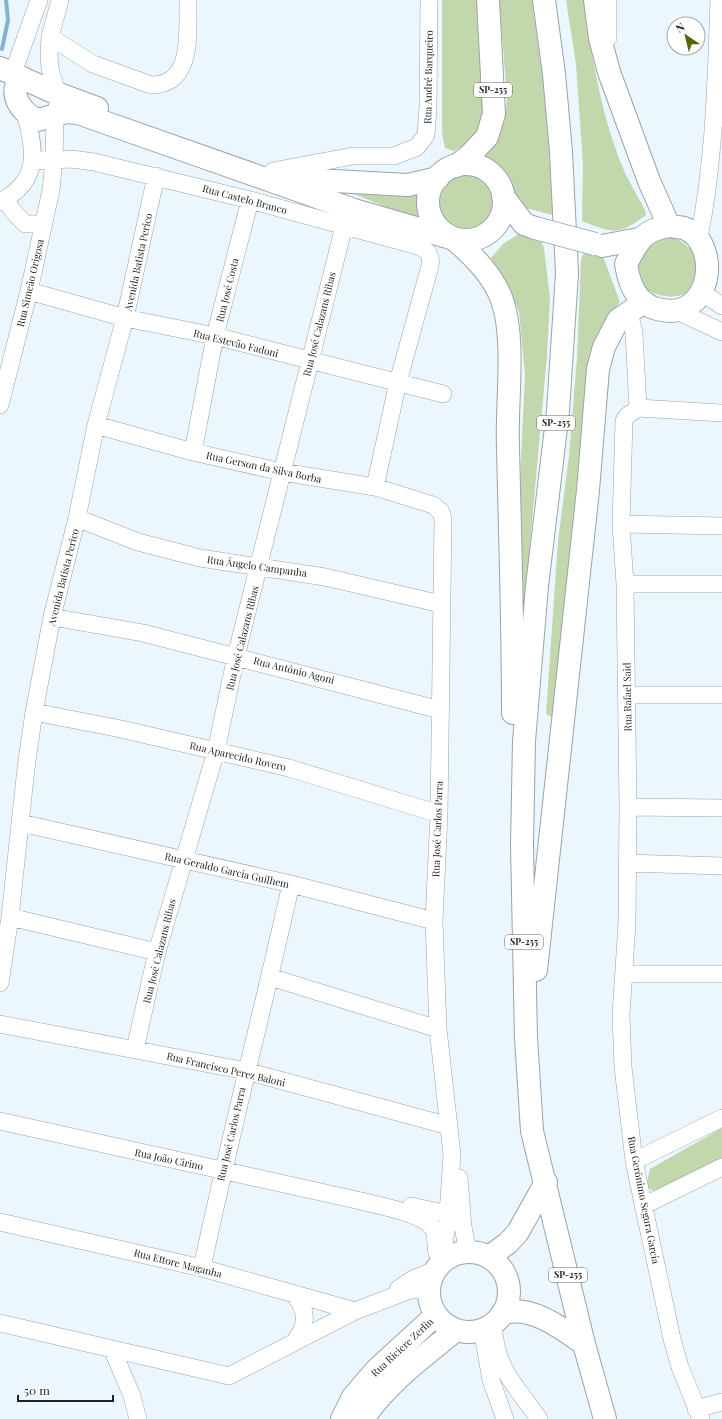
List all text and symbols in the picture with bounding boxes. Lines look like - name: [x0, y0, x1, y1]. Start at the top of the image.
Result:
- north arrow: [666, 16, 706, 56]
- text: N: [672, 19, 688, 36]
- street label: Rua André Barqueiro: [420, 29, 436, 124]
- road number: SP-255: [474, 83, 512, 97]
- street label: Rua Castelo Branco: [201, 181, 289, 217]
- street label: Avenida Batista Perico: [121, 211, 155, 313]
- street label: Rua Simeão Origosa: [13, 238, 47, 328]
- street label: Rua José Costa: [212, 256, 242, 324]
- street label: Rua José Calazans Ribas: [299, 270, 339, 378]
- street label: Rua Estevão Fadoni: [192, 326, 280, 360]
- road number: SP-255: [537, 416, 575, 430]
- street label: Rua Gerson da Silva Borba: [205, 448, 323, 486]
- street label: Avenida Batista Perico: [44, 526, 82, 628]
- street label: Rua Ângelo Campanha: [206, 552, 308, 580]
- street label: Rua José Calazans Ribas: [222, 584, 262, 692]
- street label: Rua Antônio Agoni: [252, 653, 336, 687]
- street label: Rua Rafael Said: [619, 662, 635, 732]
- street label: Rua Aparecido Rovero: [188, 738, 288, 774]
- street label: Rua José Carlos Parra: [428, 781, 446, 877]
- street label: Rua Geraldo Garcia Guilhem: [163, 849, 291, 891]
- street label: Rua José Calazans Ribas: [139, 897, 179, 1005]
- road number: SP-255: [505, 935, 543, 949]
- street label: Rua Francisco Perez Baloni: [165, 1049, 287, 1090]
- street label: Rua José Carlos Parra: [213, 1086, 249, 1182]
- street label: Rua Gerônimo Segura Garcia: [625, 1135, 663, 1265]
- street label: Rua João Cirino: [133, 1145, 205, 1173]
- street label: Rua Ettore Maganha: [132, 1245, 224, 1281]
- road number: SP-255: [549, 1268, 587, 1282]
- street label: Rua Riciere Zerlin: [368, 1314, 436, 1380]
- scale bar: [18, 1377, 113, 1403]
- text: 50 m: [24, 1382, 50, 1398]

